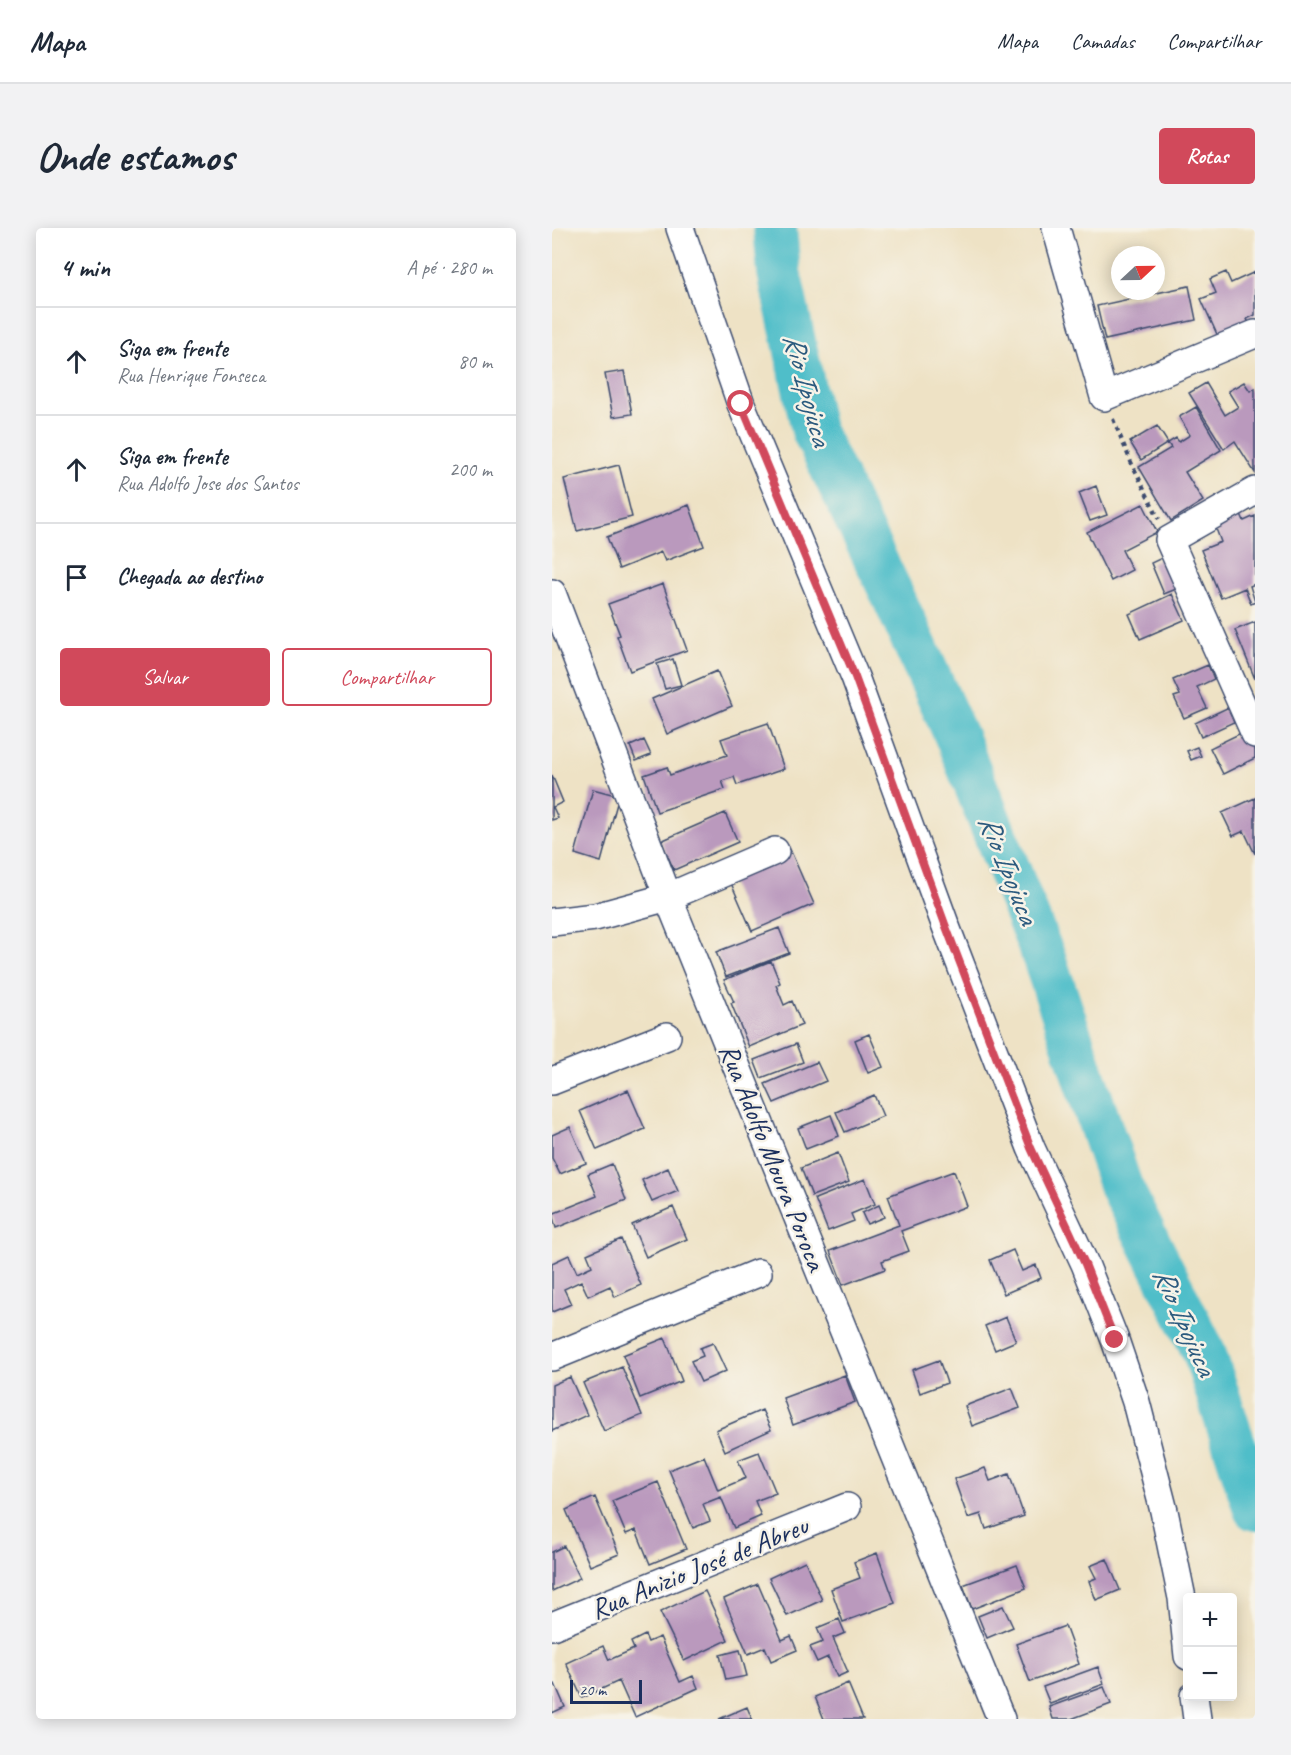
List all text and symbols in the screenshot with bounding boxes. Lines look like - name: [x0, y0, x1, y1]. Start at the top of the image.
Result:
- text: Mapa: [30, 24, 85, 59]
- text: Mapa: [997, 28, 1038, 54]
- text: Camadas: [1071, 28, 1134, 54]
- text: Compartilhar: [1167, 28, 1261, 54]
- button: Rotas: [1159, 128, 1255, 184]
- text: Onde estamos: [36, 130, 233, 183]
- north arrow: [1111, 246, 1165, 300]
- text: 4 min: [60, 251, 110, 284]
- text: A pé · 280 m: [407, 255, 492, 280]
- water label: Rio Ipojuca: [775, 329, 842, 452]
- text: Siga em frente: [117, 335, 228, 363]
- icon: ahead: [60, 345, 93, 378]
- text: 80 m: [458, 349, 492, 374]
- text: Rua Henrique Fonseca: [117, 363, 265, 388]
- route start: [727, 390, 753, 416]
- text: Siga em frente: [117, 443, 228, 471]
- icon: ahead: [60, 453, 93, 486]
- text: 200 m: [449, 457, 492, 482]
- text: Rua Adolfo Jose dos Santos: [117, 471, 299, 496]
- icon: arrive: [60, 561, 93, 594]
- text: Chegada ao destino: [117, 563, 262, 591]
- button: Salvar: [60, 648, 270, 706]
- button: Compartilhar: [282, 648, 492, 706]
- water label: Rio Ipojuca: [970, 809, 1049, 932]
- street label: Rua Adolfo Moura Poroca: [712, 1038, 835, 1277]
- water label: Rio Ipojuca: [1144, 1261, 1227, 1384]
- route end: [1101, 1326, 1127, 1352]
- street label: Rua Anizio José de Abreu: [585, 1507, 814, 1627]
- map controls: [1183, 1593, 1237, 1701]
- button: +: [1183, 1593, 1237, 1647]
- button: −: [1183, 1647, 1237, 1701]
- scale bar: [570, 1677, 642, 1704]
- text: 20 m: [579, 1680, 606, 1700]

